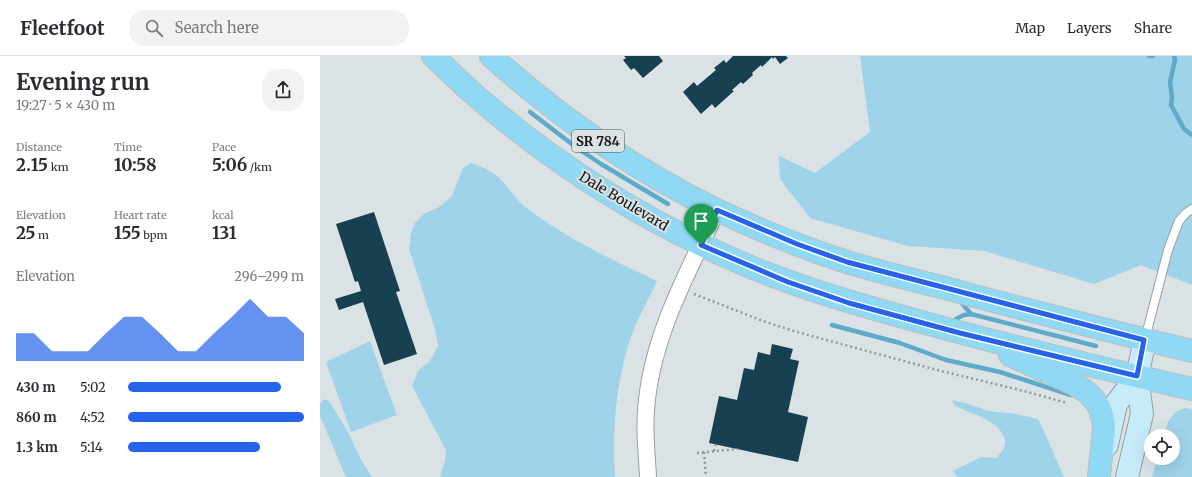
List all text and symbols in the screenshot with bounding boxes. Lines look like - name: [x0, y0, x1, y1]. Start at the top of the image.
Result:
- search box: [129, 10, 409, 46]
- text: Fleetfoot: [20, 16, 105, 40]
- icon: search: [143, 17, 165, 39]
- text: Search here: [175, 18, 259, 37]
- text: Map: [1015, 19, 1045, 37]
- text: Layers: [1067, 19, 1112, 37]
- text: Share: [1134, 19, 1172, 37]
- text: Evening run: [16, 68, 150, 96]
- button: share: [262, 69, 304, 111]
- text: 19:27 · 5 × 430 m: [16, 97, 115, 114]
- road number: SR 784: [572, 130, 624, 152]
- text: Distance: [16, 140, 62, 154]
- text: Time: [114, 140, 142, 154]
- text: Pace: [212, 140, 236, 154]
- text: 2.15: [16, 154, 48, 176]
- text: 10:58: [114, 154, 157, 176]
- text: 5:06: [212, 154, 247, 176]
- text: km: [48, 160, 69, 174]
- text: /km: [247, 160, 272, 174]
- street label: Dale Boulevard: [576, 167, 672, 235]
- pin: [684, 204, 718, 245]
- text: Elevation: [16, 208, 66, 222]
- text: Heart rate: [114, 208, 167, 222]
- text: kcal: [212, 208, 234, 222]
- icon: arrive: [690, 210, 712, 232]
- text: 25: [16, 222, 36, 244]
- text: 155: [114, 222, 141, 244]
- text: 131: [212, 222, 237, 244]
- text: m: [36, 228, 49, 242]
- text: bpm: [141, 228, 168, 242]
- text: Elevation: [16, 268, 75, 285]
- text: 296–299 m: [234, 268, 304, 285]
- text: 430 m: [16, 379, 56, 396]
- text: 5:02: [80, 379, 106, 396]
- text: 860 m: [16, 409, 57, 426]
- text: 4:52: [80, 409, 105, 426]
- map controls: [1144, 429, 1180, 465]
- button: locate: [1144, 429, 1180, 465]
- text: 1.3 km: [16, 439, 58, 456]
- text: 5:14: [80, 439, 103, 456]

